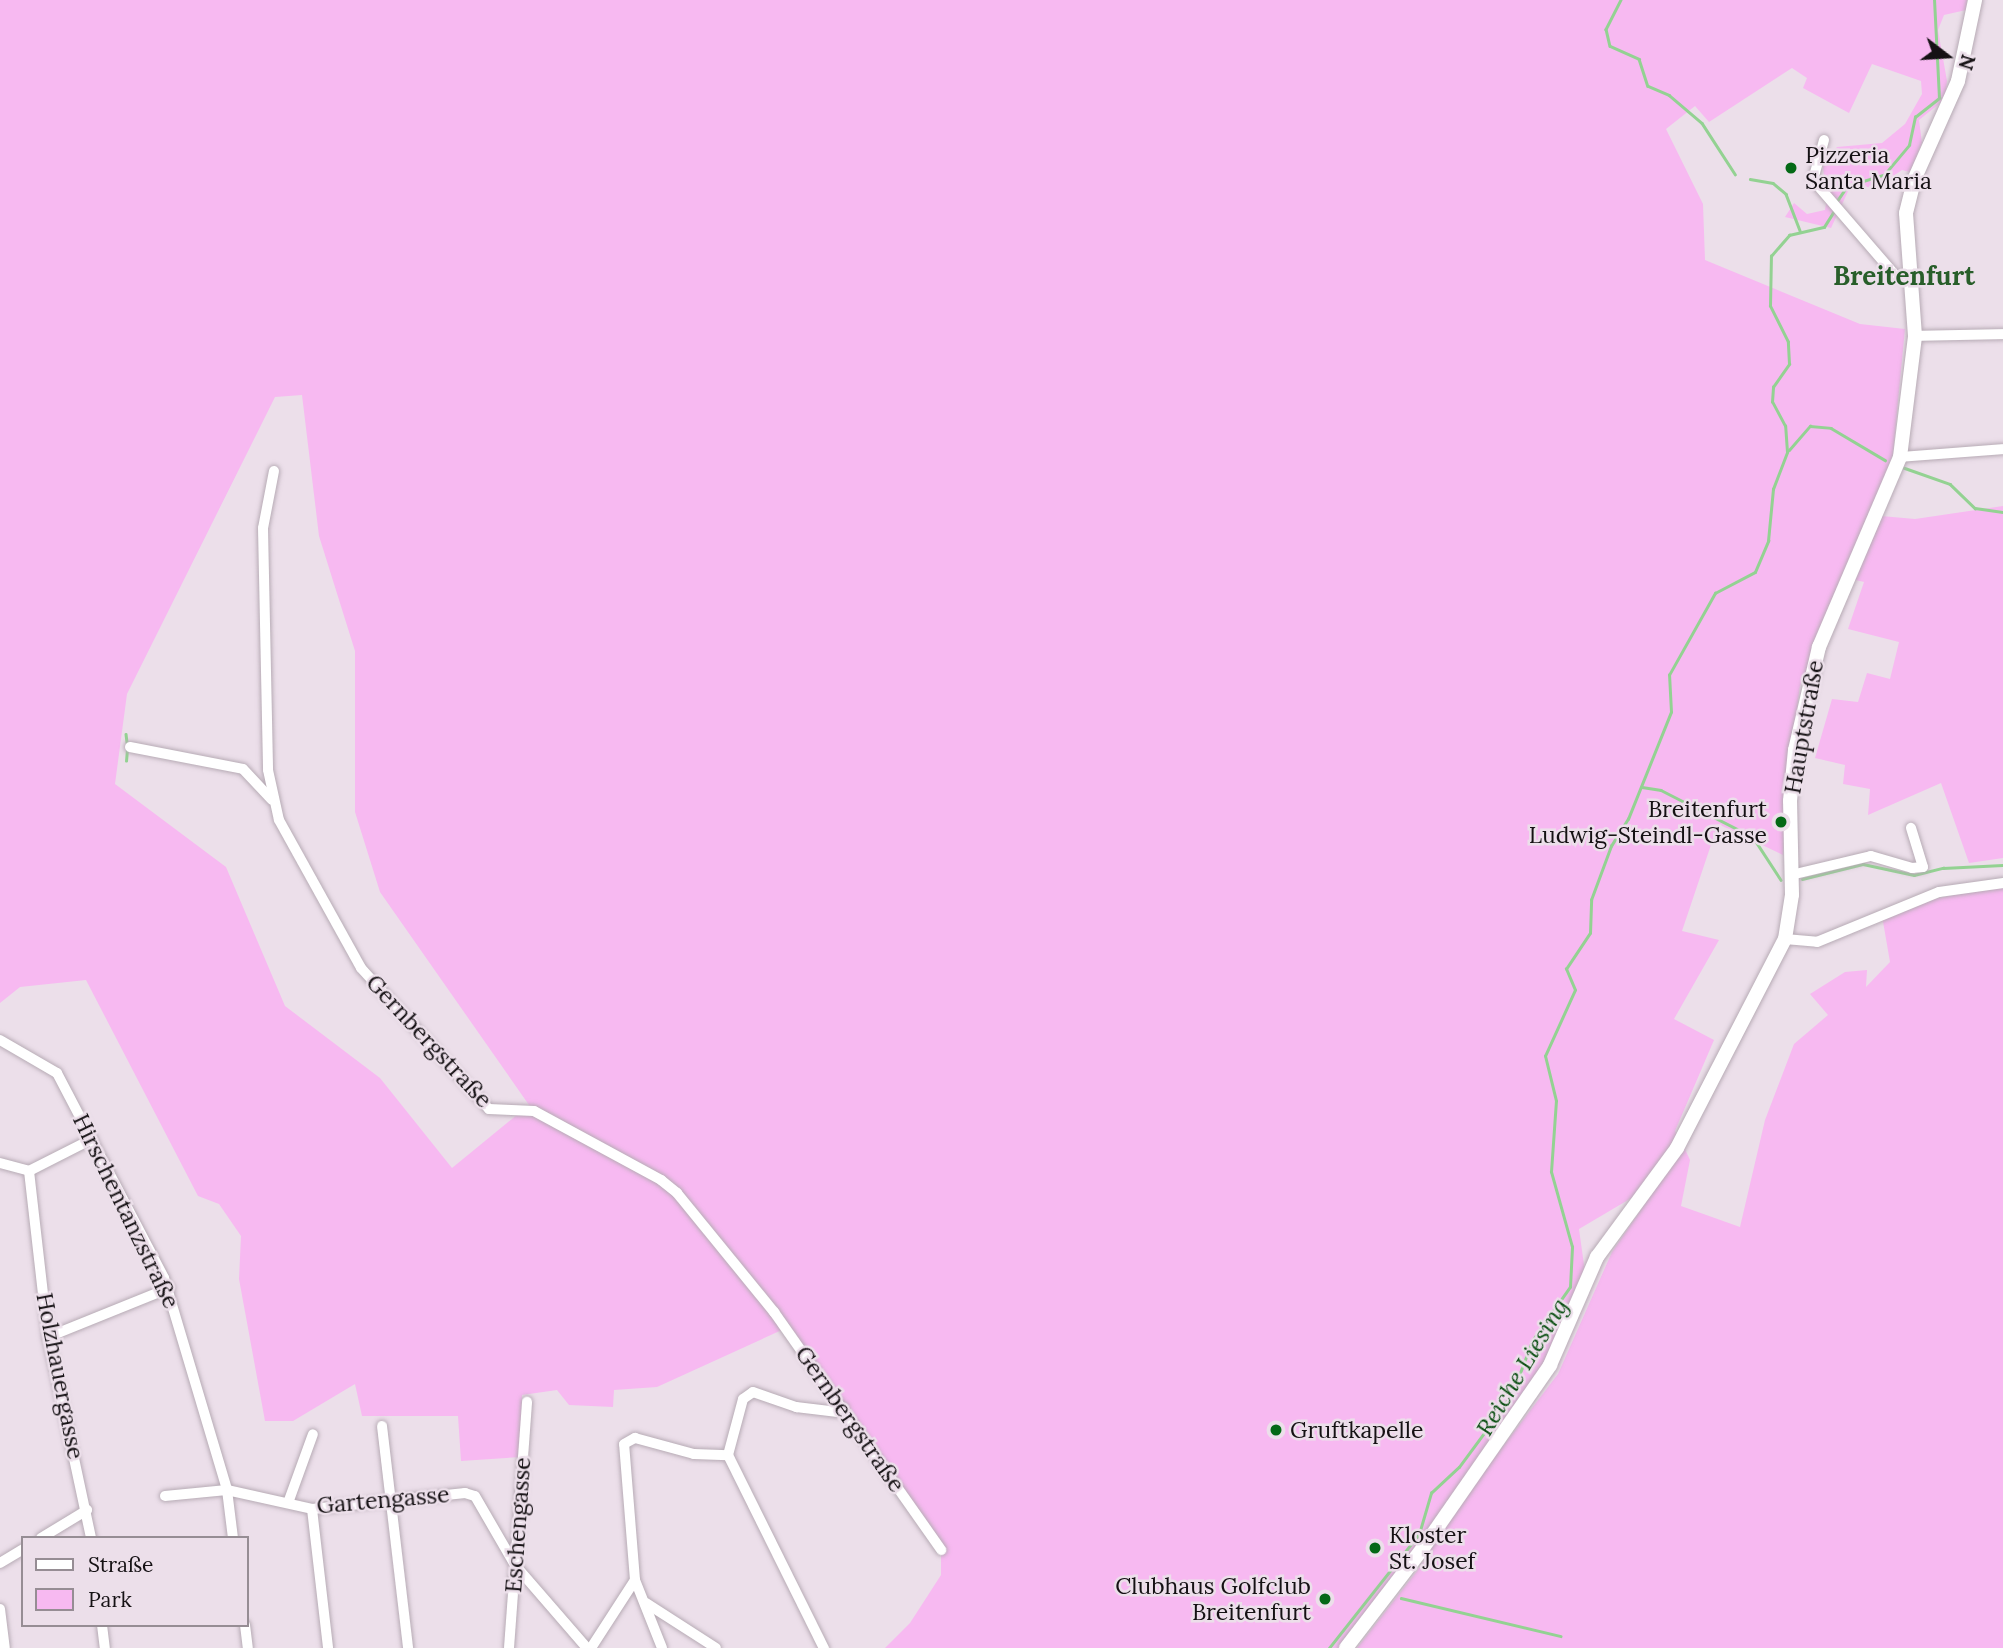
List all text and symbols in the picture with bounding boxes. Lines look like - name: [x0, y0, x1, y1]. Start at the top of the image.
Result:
- north arrow: [1912, 21, 1982, 91]
- text: N: [1953, 52, 1981, 73]
- place label: Pizzeria Santa Maria: [1805, 141, 1932, 195]
- marker: Pizzeria Santa Maria: [1783, 160, 1799, 176]
- district label: Breitenfurt: [1833, 260, 1975, 292]
- street label: Hauptstraße: [1779, 658, 1829, 796]
- place label: Breitenfurt Ludwig-Steindl-Gasse: [1529, 795, 1767, 849]
- marker: Breitenfurt Ludwig-Steindl-Gasse: [1773, 814, 1789, 830]
- street label: Gernbergstraße: [360, 969, 498, 1113]
- street label: Hirschentanzstraße: [67, 1109, 185, 1313]
- street label: Holzhauergasse: [30, 1291, 90, 1461]
- water label: Reiche Liesing: [1470, 1293, 1574, 1441]
- street label: Gernbergstraße: [789, 1341, 911, 1497]
- place label: Gruftkapelle: [1290, 1416, 1424, 1444]
- marker: Gruftkapelle: [1268, 1422, 1284, 1438]
- street label: Eschengasse: [499, 1456, 537, 1594]
- street label: Gartengasse: [315, 1480, 451, 1520]
- place label: Kloster St. Josef: [1389, 1521, 1475, 1575]
- legend: [21, 1536, 248, 1627]
- marker: Kloster St. Josef: [1367, 1540, 1383, 1556]
- text: Straße: [88, 1551, 153, 1578]
- place label: Clubhaus Golfclub Breitenfurt: [1115, 1572, 1311, 1626]
- text: Park: [88, 1586, 132, 1613]
- marker: Clubhaus Golfclub Breitenfurt: [1317, 1591, 1333, 1607]

